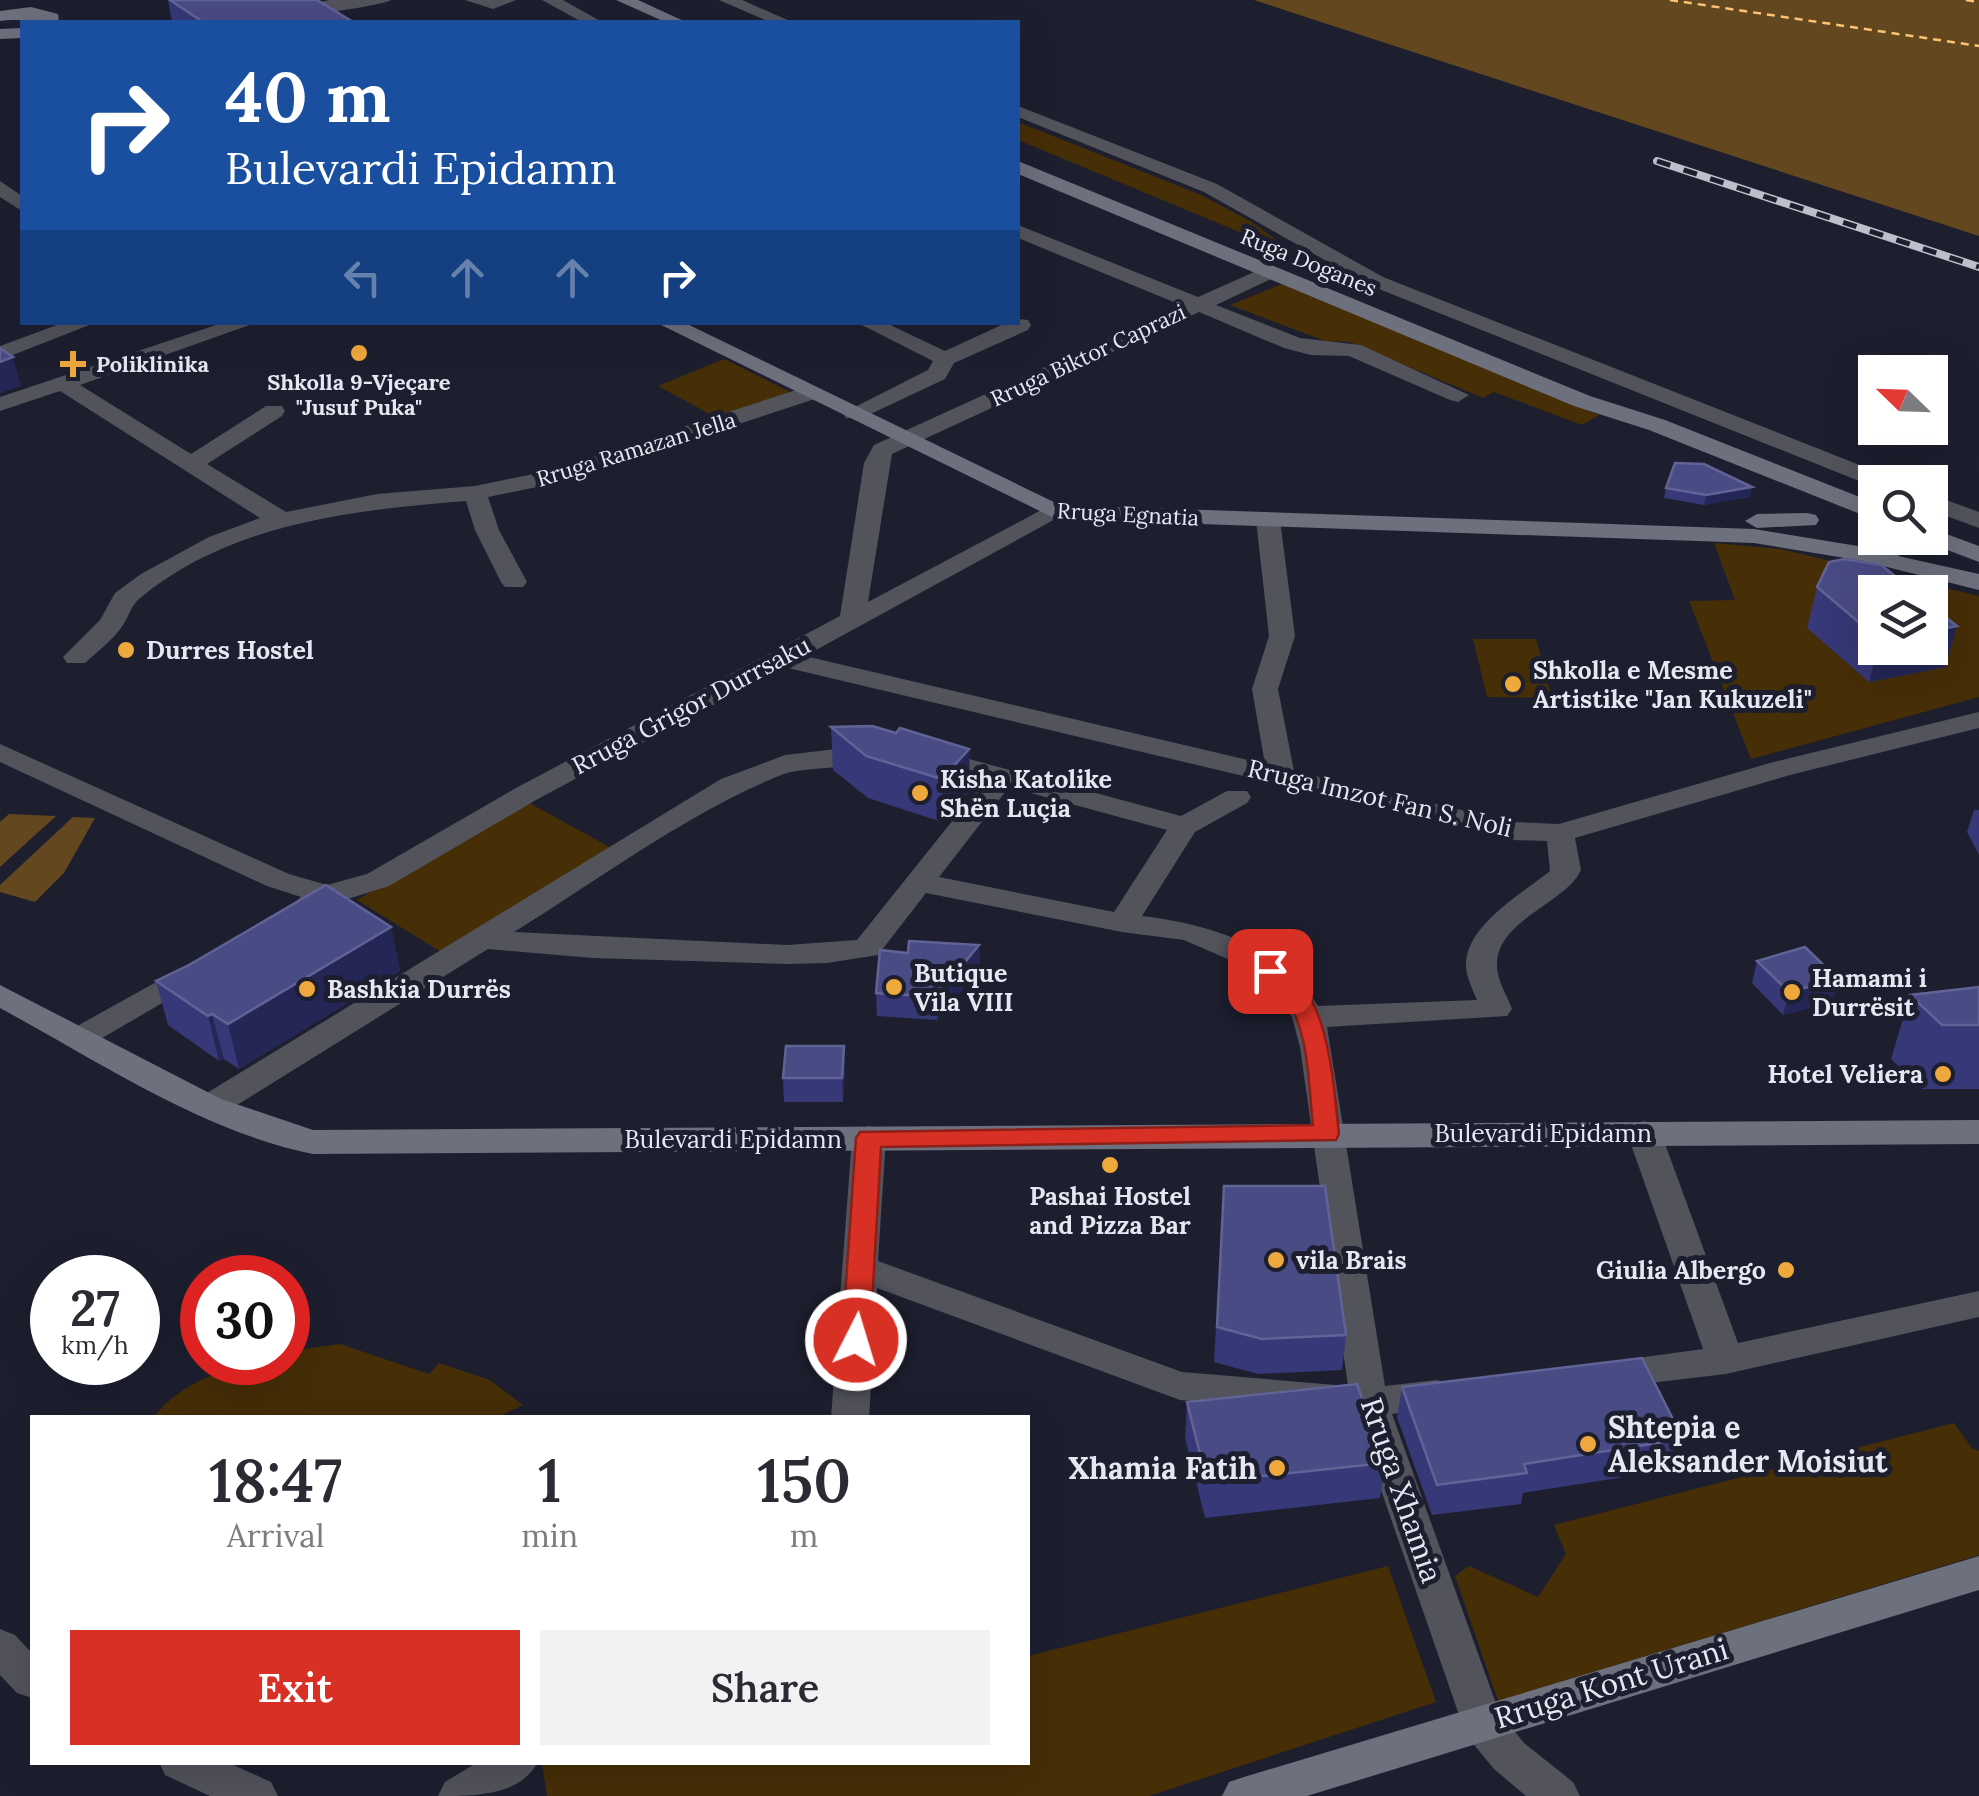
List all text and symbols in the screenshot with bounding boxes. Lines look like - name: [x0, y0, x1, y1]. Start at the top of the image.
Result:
- text: 40 m: [225, 52, 391, 141]
- icon: right: [60, 60, 190, 190]
- text: Bulevardi Epidamn: [225, 139, 617, 196]
- street label: Ruga Doganes: [1237, 222, 1381, 302]
- icon: left: [335, 250, 390, 305]
- icon: ahead: [440, 250, 495, 305]
- icon: ahead: [545, 250, 600, 305]
- icon: right: [650, 250, 705, 305]
- street label: Rruga Biktor Caprazi: [986, 298, 1190, 412]
- marker: Shkolla 9-Vjeçare "Jusuf Puka": [348, 342, 370, 364]
- place label: Poliklinika: [96, 350, 209, 378]
- marker: Poliklinika: [60, 351, 86, 377]
- north arrow: [1858, 355, 1948, 445]
- map controls: [1858, 355, 1948, 665]
- place label: Shkolla 9-Vjeçare "Jusuf Puka": [267, 368, 451, 421]
- street label: Rruga Ramazan Jella: [533, 405, 739, 493]
- button: search: [1858, 465, 1948, 555]
- street label: Rruga Egnatia: [1056, 496, 1200, 532]
- button: layers: [1858, 575, 1948, 665]
- street label: Rruga Grigor Durrsaku: [566, 629, 816, 781]
- place label: Durres Hostel: [146, 634, 314, 666]
- marker: Durres Hostel: [115, 639, 137, 661]
- place label: Shkolla e Mesme Artistike "Jan Kukuzeli": [1533, 654, 1812, 715]
- marker: Shkolla e Mesme Artistike "Jan Kukuzeli": [1502, 673, 1524, 695]
- street label: Rruga Imzot Fan S. Noli: [1245, 752, 1515, 844]
- place label: Kisha Katolike Shën Luçia: [940, 763, 1112, 824]
- marker: Kisha Katolike Shën Luçia: [909, 782, 931, 804]
- pin: [1228, 929, 1313, 1014]
- icon: arrive: [1243, 944, 1298, 999]
- place label: Butique Vila VIII: [914, 957, 1013, 1018]
- place label: Hamami i Durrësit: [1812, 962, 1927, 1023]
- place label: Bashkia Durrës: [327, 973, 511, 1005]
- marker: Butique Vila VIII: [883, 976, 905, 998]
- marker: Bashkia Durrës: [296, 978, 318, 1000]
- marker: Hamami i Durrësit: [1781, 981, 1803, 1003]
- place label: Hotel Veliera: [1768, 1058, 1923, 1090]
- marker: Hotel Veliera: [1932, 1063, 1954, 1085]
- street label: Bulevardi Epidamn: [1434, 1117, 1652, 1149]
- street label: Bulevardi Epidamn: [624, 1123, 842, 1155]
- marker: Pashai Hostel and Pizza Bar: [1099, 1154, 1121, 1176]
- place label: Pashai Hostel and Pizza Bar: [1029, 1180, 1191, 1241]
- place label: vila Brais: [1296, 1244, 1407, 1276]
- marker: vila Brais: [1265, 1249, 1287, 1271]
- place label: Giulia Albergo: [1596, 1254, 1766, 1286]
- speed limit sign: 30: [180, 1255, 310, 1385]
- marker: Giulia Albergo: [1775, 1259, 1797, 1281]
- text: 27: [70, 1276, 120, 1340]
- position arrow: [804, 1288, 908, 1392]
- text: km/h: [61, 1329, 129, 1361]
- street label: Rruga Xhamia: [1352, 1392, 1451, 1588]
- place label: Shtepia e Aleksander Moisiut: [1608, 1408, 1888, 1480]
- marker: Shtepia e Aleksander Moisiut: [1577, 1433, 1599, 1455]
- text: 18:47: [209, 1442, 342, 1518]
- text: 1: [538, 1442, 561, 1518]
- text: 150: [757, 1442, 851, 1518]
- place label: Xhamia Fatih: [1068, 1449, 1257, 1487]
- marker: Xhamia Fatih: [1266, 1457, 1288, 1479]
- text: Arrival: [227, 1515, 324, 1556]
- text: min: [521, 1515, 578, 1556]
- text: m: [790, 1515, 818, 1556]
- street label: Rruga Kont Urani: [1490, 1629, 1733, 1738]
- button: Exit: [70, 1630, 520, 1745]
- button: Share: [540, 1630, 990, 1745]

